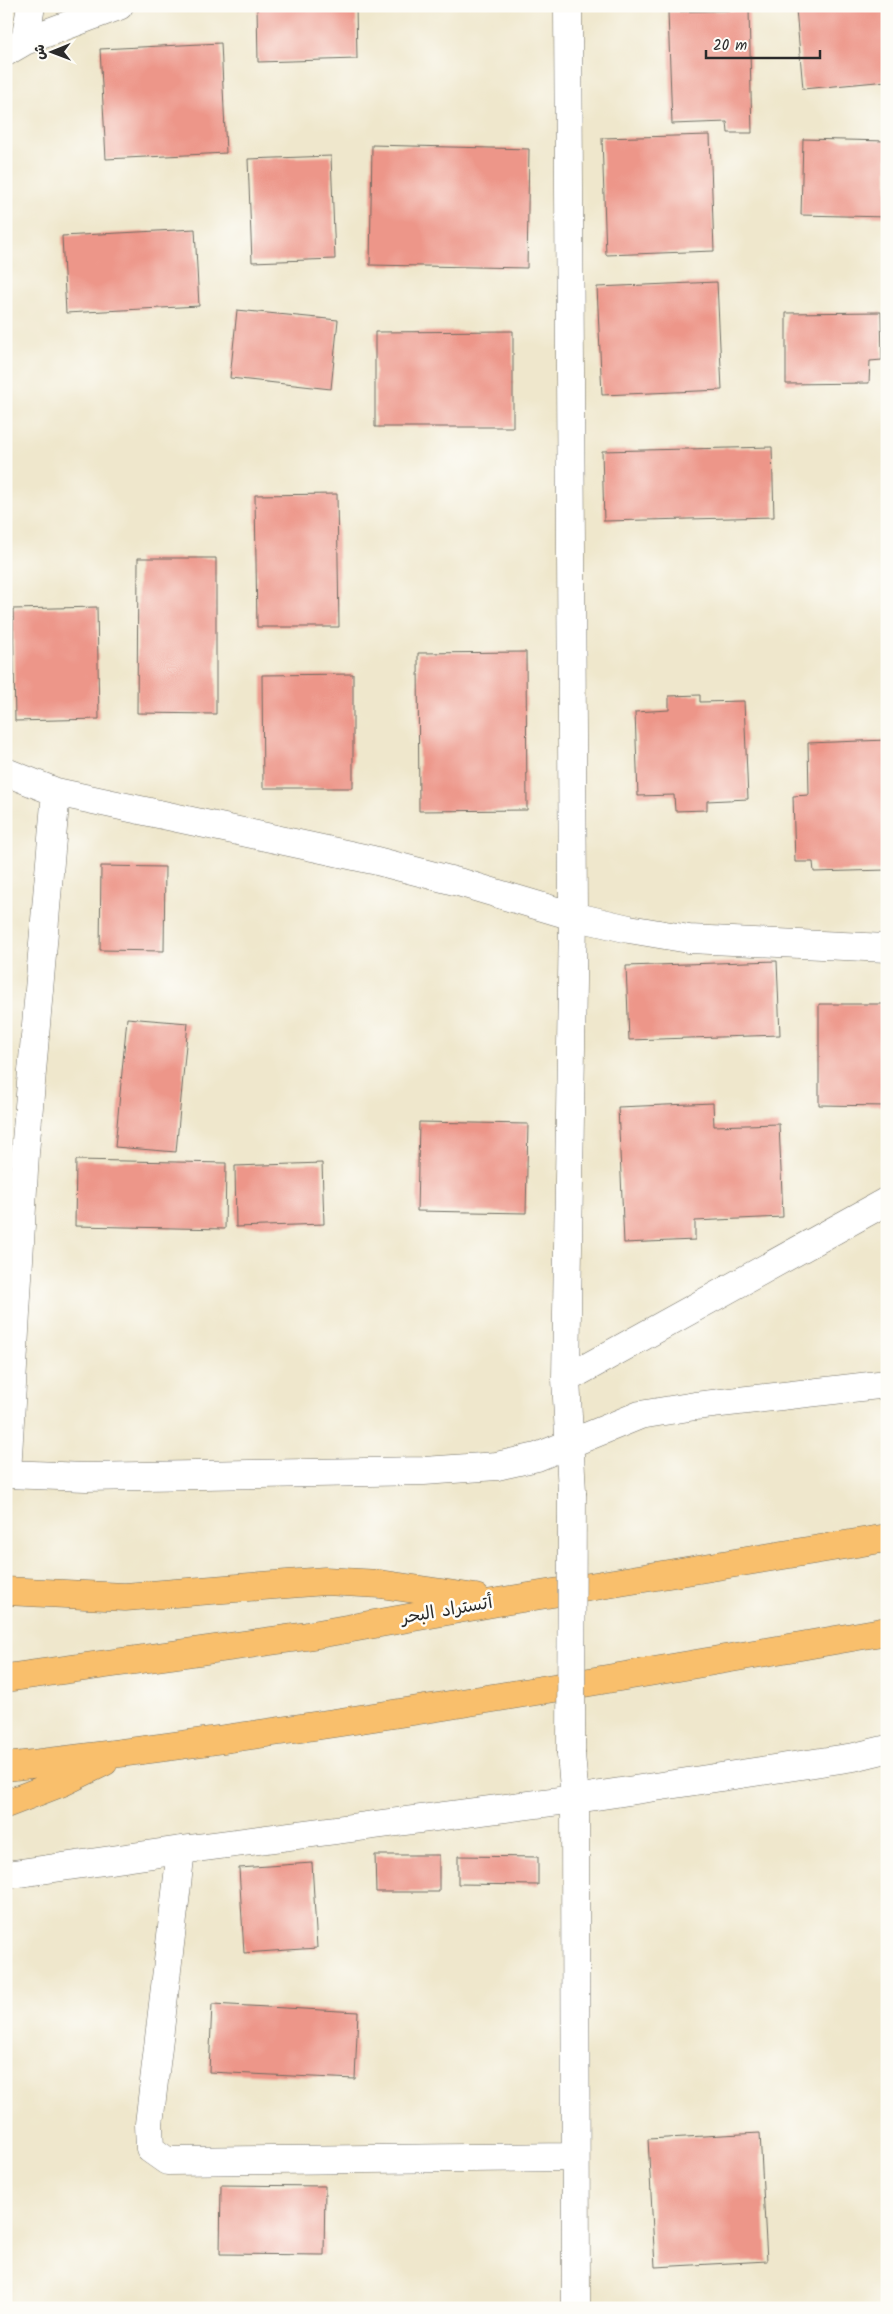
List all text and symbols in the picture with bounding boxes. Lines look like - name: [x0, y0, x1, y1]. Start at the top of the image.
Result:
- north arrow: [28, 28, 78, 78]
- scale bar: [706, 28, 819, 60]
- text: 20 m: [713, 34, 747, 58]
- text: ش: [29, 44, 51, 60]
- street label: أتستراد البحر: [397, 1589, 496, 1634]

